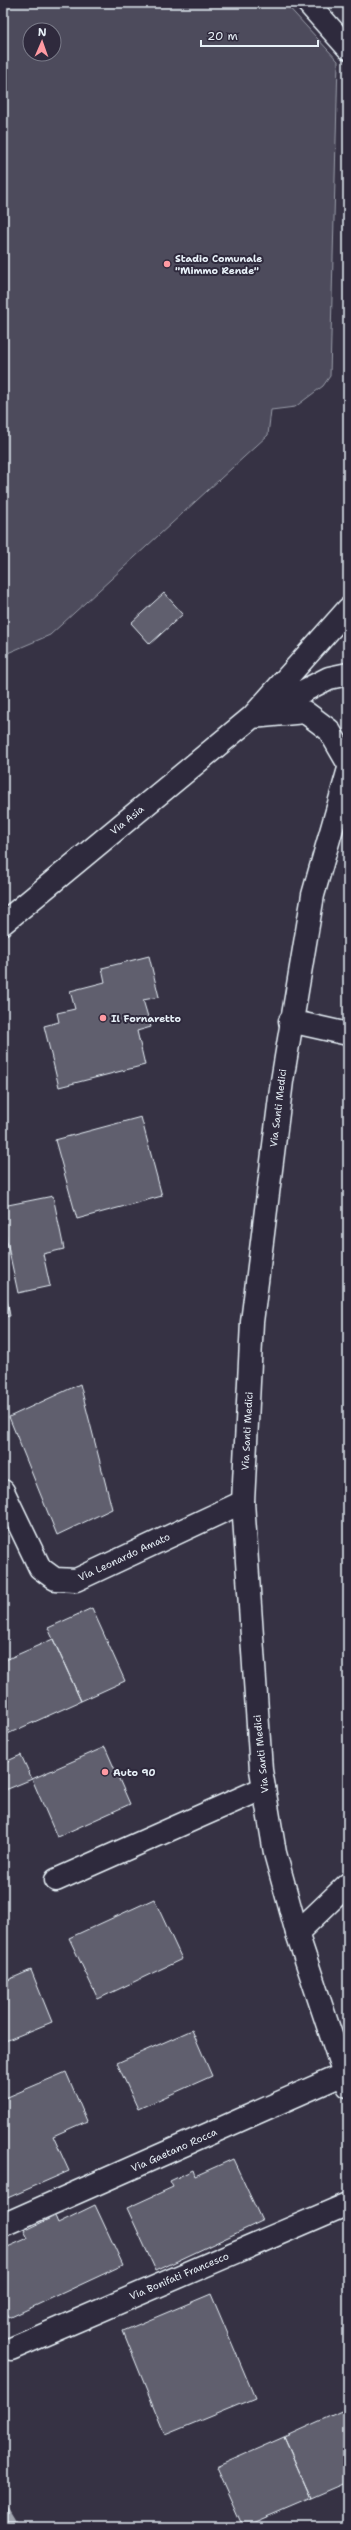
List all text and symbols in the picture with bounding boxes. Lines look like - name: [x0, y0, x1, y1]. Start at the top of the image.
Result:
- north arrow: [22, 22, 62, 62]
- scale bar: [201, 22, 318, 48]
- text: N: [38, 25, 47, 40]
- text: 20 m: [207, 28, 238, 44]
- place label: Stadio Comunale "Mimmo Rende": [175, 252, 262, 277]
- marker: Stadio Comunale "Mimmo Rende": [162, 259, 172, 269]
- street label: Via Asia: [107, 802, 147, 838]
- place label: Il Fornaretto: [111, 1012, 182, 1025]
- marker: Il Fornaretto: [98, 1013, 108, 1023]
- street label: Via Santi Medici: [267, 1068, 289, 1148]
- street label: Via Santi Medici: [238, 1391, 256, 1471]
- street label: Via Leonardo Amato: [76, 1530, 172, 1584]
- street label: Via Santi Medici: [250, 1714, 272, 1794]
- place label: Auto 90: [113, 1766, 155, 1779]
- marker: Auto 90: [100, 1767, 110, 1777]
- street label: Via Gaetano Rocca: [129, 2125, 220, 2175]
- street label: Via Bonifati Francesco: [127, 2249, 231, 2303]

